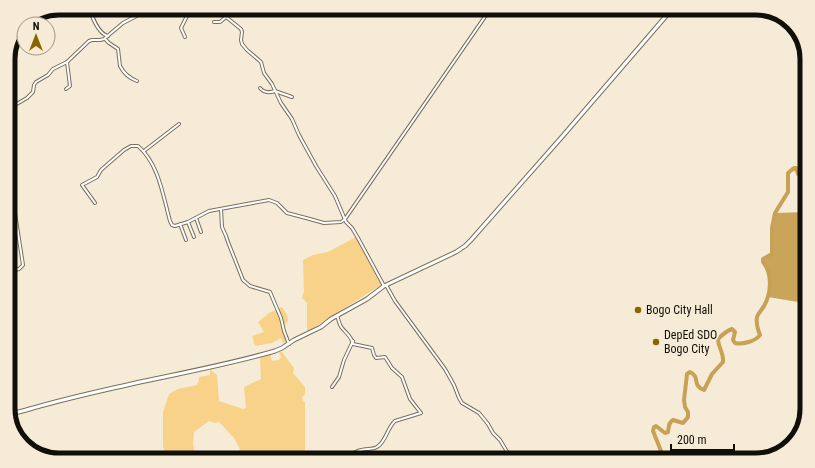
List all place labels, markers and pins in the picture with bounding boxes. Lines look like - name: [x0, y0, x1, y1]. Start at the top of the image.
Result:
- place label: Bogo City Hall: [646, 303, 713, 317]
- marker: Bogo City Hall: [633, 305, 643, 315]
- place label: DepEd SDO Bogo City: [664, 328, 717, 356]
- marker: DepEd SDO Bogo City: [651, 337, 661, 347]

